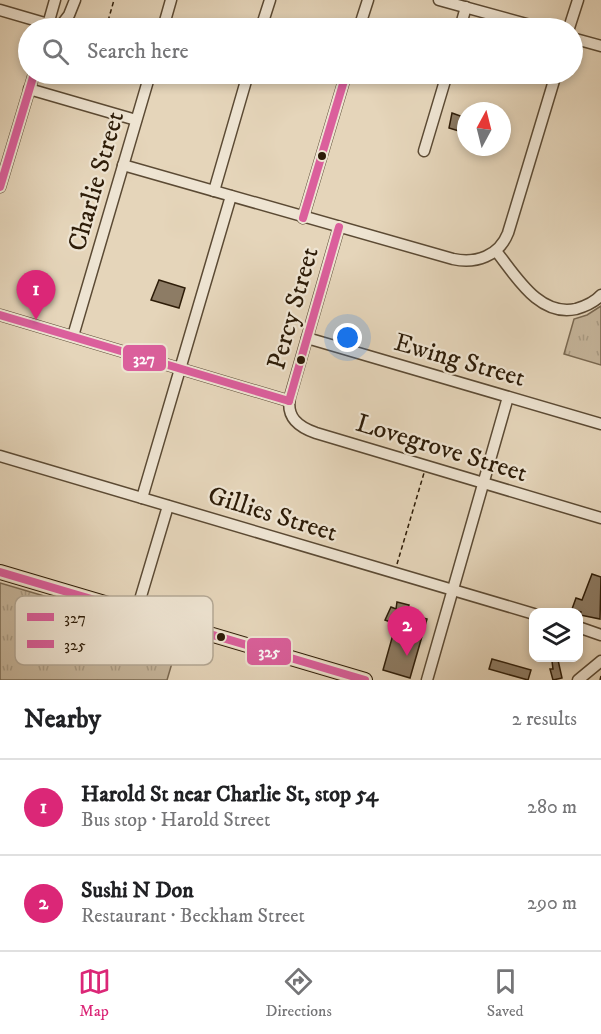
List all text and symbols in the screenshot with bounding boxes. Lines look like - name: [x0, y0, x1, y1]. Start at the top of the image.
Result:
- search box: [18, 18, 583, 84]
- icon: search: [39, 35, 72, 68]
- text: Search here: [87, 38, 189, 65]
- north arrow: [457, 102, 511, 156]
- street label: Charlie Street: [61, 108, 132, 255]
- unlabelled marker: [316, 150, 328, 162]
- street label: Percy Street: [260, 243, 327, 373]
- pin: 1: [16, 270, 56, 320]
- your location: [333, 323, 362, 352]
- street label: Ewing Street: [390, 326, 529, 395]
- line badge: 327: [122, 344, 167, 372]
- text: 327: [133, 349, 155, 369]
- unlabelled marker: [295, 354, 307, 366]
- street label: Lovegrove Street: [352, 407, 531, 490]
- street label: Gillies Street: [204, 479, 341, 550]
- legend: [15, 596, 213, 665]
- pin: 2: [388, 606, 426, 656]
- text: 327: [64, 608, 86, 628]
- map controls: [529, 608, 583, 662]
- button: layers: [529, 608, 583, 662]
- unlabelled marker: [215, 631, 227, 643]
- text: 325: [64, 635, 86, 655]
- line badge: 325: [246, 637, 292, 666]
- text: 325: [258, 642, 280, 662]
- text: Nearby: [24, 703, 101, 736]
- text: 2 results: [512, 707, 577, 732]
- text: Harold St near Charlie St, stop 54: [81, 781, 378, 808]
- text: 1: [40, 795, 47, 820]
- text: 280 m: [527, 795, 577, 820]
- text: Bus stop · Harold Street: [81, 808, 270, 833]
- text: Sushi N Don: [81, 877, 194, 904]
- text: 2: [39, 891, 48, 916]
- text: 290 m: [527, 891, 577, 916]
- text: Restaurant · Beckham Street: [81, 904, 305, 929]
- tab: Map: [78, 965, 111, 1021]
- tab: Directions: [266, 965, 332, 1021]
- tab: Saved: [487, 965, 524, 1021]

